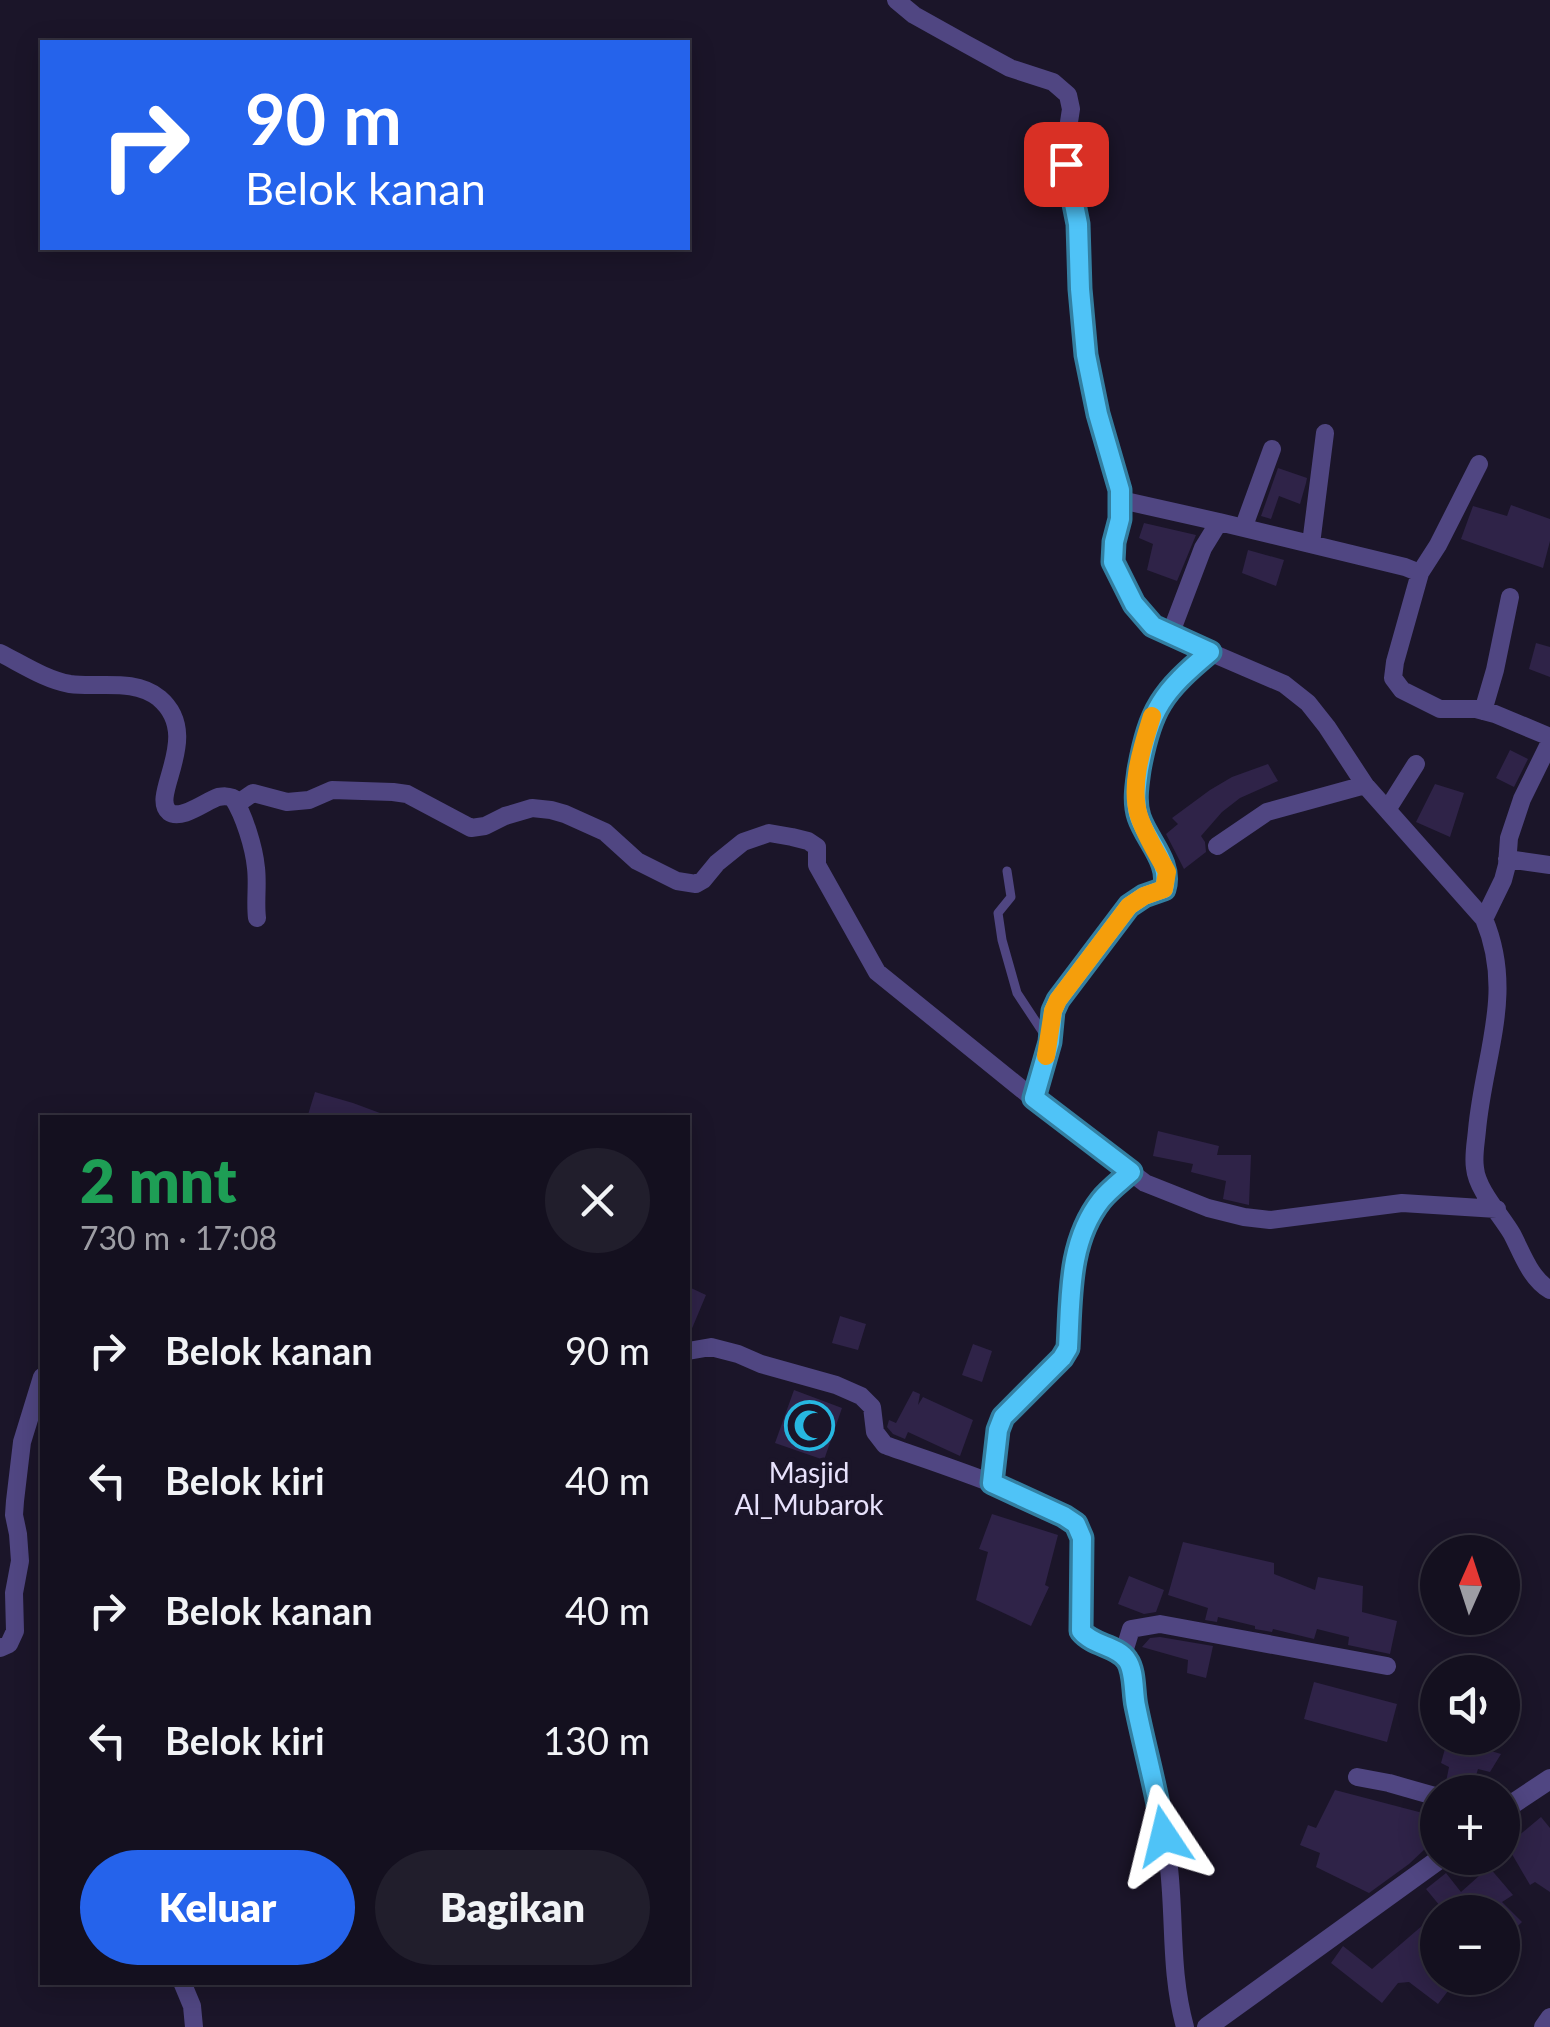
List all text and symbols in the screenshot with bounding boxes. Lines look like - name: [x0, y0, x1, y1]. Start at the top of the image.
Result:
- text: 90 m: [245, 76, 402, 160]
- icon: right: [80, 80, 210, 210]
- pin: [1024, 122, 1109, 207]
- icon: arrive: [1039, 137, 1094, 192]
- text: Belok kanan: [245, 161, 486, 215]
- text: 2 mnt: [80, 1144, 237, 1216]
- button: close: [545, 1148, 650, 1253]
- text: 730 m · 17:08: [80, 1218, 277, 1257]
- icon: right: [80, 1323, 135, 1378]
- text: Belok kanan: [165, 1327, 373, 1373]
- text: 90 m: [565, 1327, 650, 1373]
- mosque icon: Masjid Al_Mubarok: [783, 1399, 835, 1451]
- icon: left: [80, 1453, 135, 1508]
- place label: Masjid Al_Mubarok: [734, 1455, 884, 1521]
- text: Belok kiri: [165, 1457, 325, 1503]
- text: 40 m: [565, 1457, 650, 1503]
- north arrow: [1420, 1535, 1520, 1635]
- map controls: [1420, 1535, 1520, 1995]
- icon: right: [80, 1583, 135, 1638]
- text: Belok kanan: [165, 1587, 373, 1633]
- text: 40 m: [565, 1587, 650, 1633]
- button: sound: [1420, 1655, 1520, 1755]
- icon: left: [80, 1713, 135, 1768]
- text: Belok kiri: [165, 1717, 325, 1763]
- text: 130 m: [543, 1717, 650, 1763]
- button: +: [1420, 1775, 1520, 1875]
- position arrow: [1112, 1784, 1216, 1888]
- button: Keluar: [80, 1850, 355, 1965]
- button: Bagikan: [375, 1850, 650, 1965]
- button: −: [1420, 1895, 1520, 1995]

